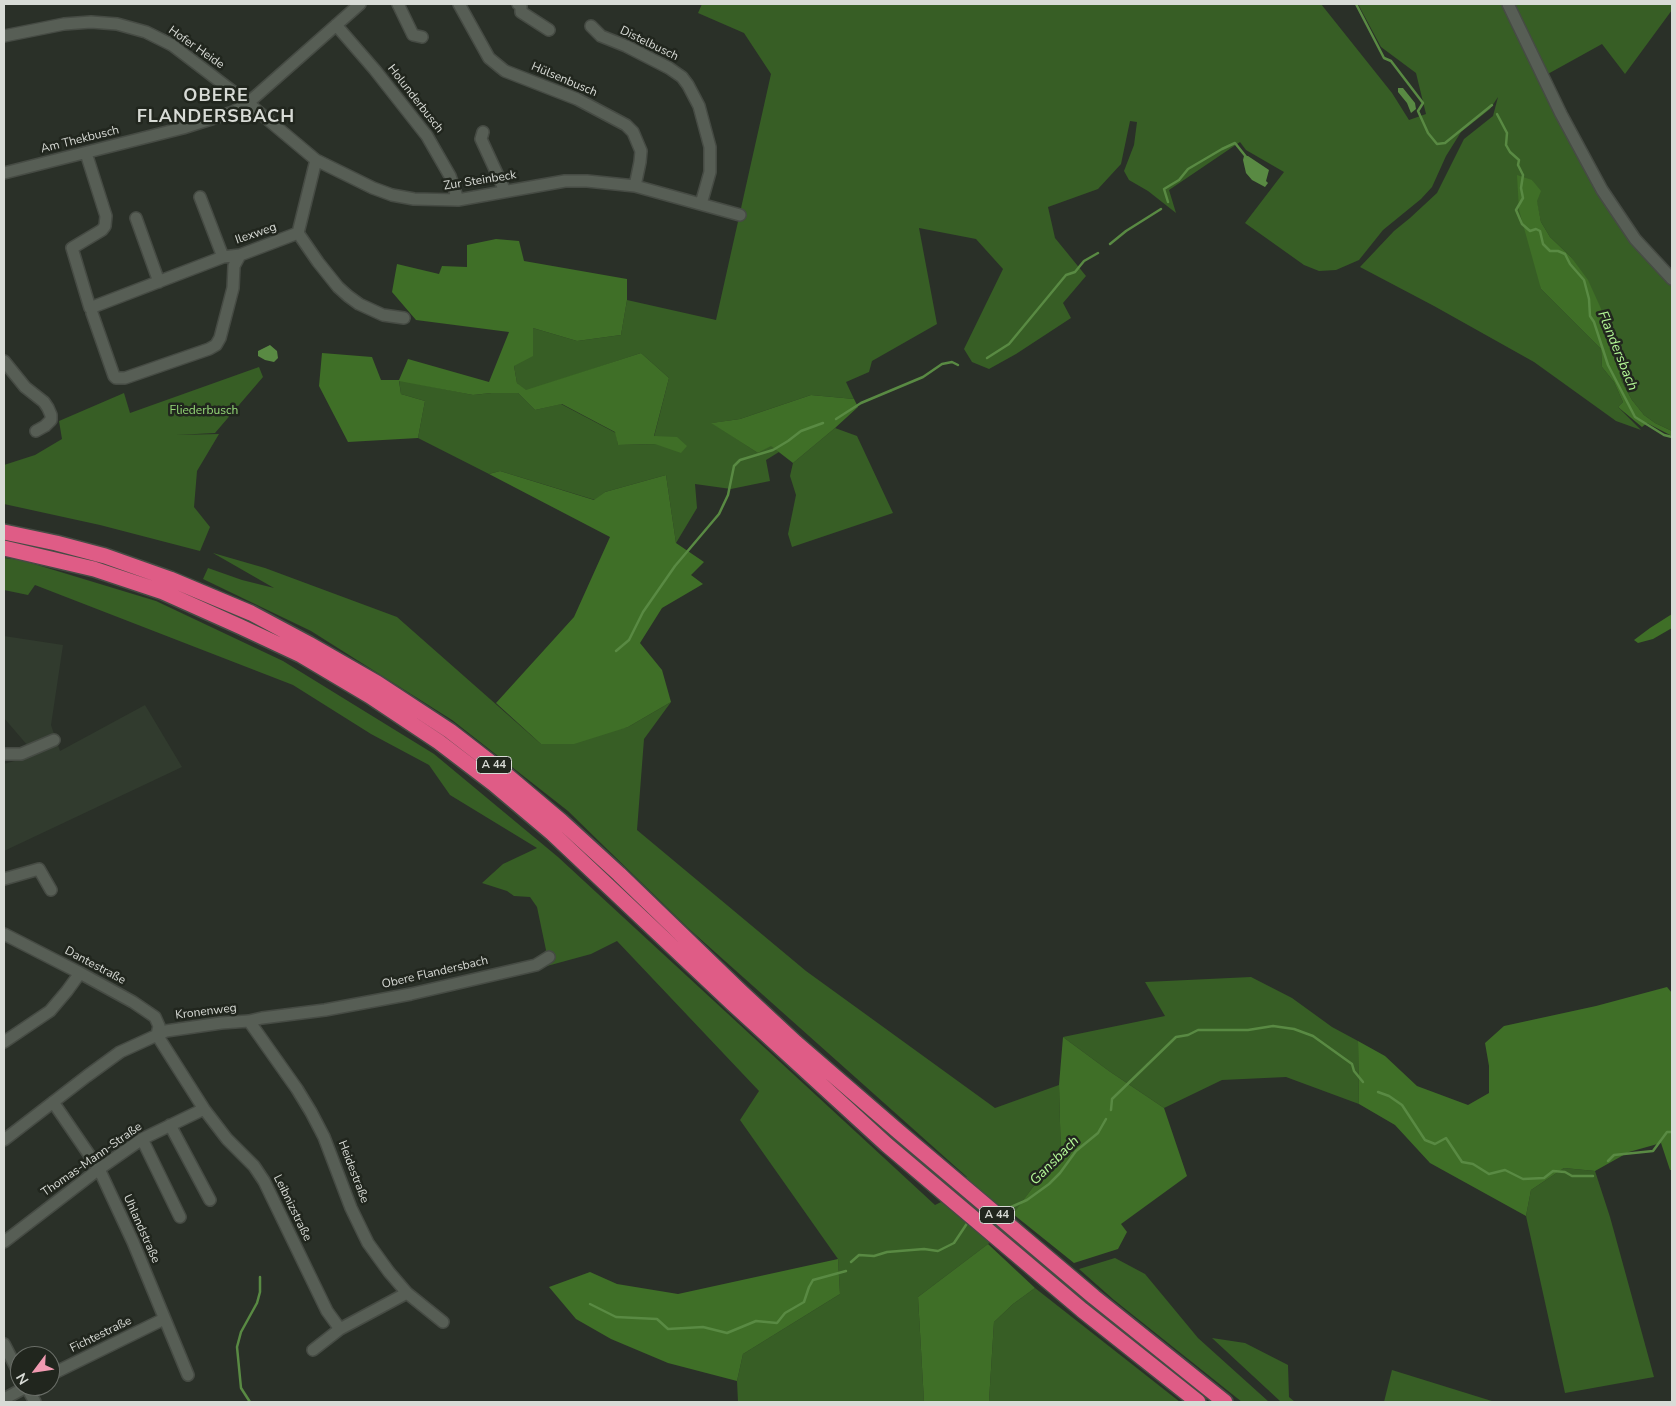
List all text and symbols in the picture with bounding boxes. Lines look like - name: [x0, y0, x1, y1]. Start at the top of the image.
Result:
- street label: Hofer Heide: [165, 23, 227, 73]
- street label: Distelbusch: [617, 24, 681, 64]
- street label: Hülsenbusch: [529, 60, 599, 100]
- street label: Holunderbusch: [384, 62, 446, 136]
- district label: OBERE FLANDERSBACH: [135, 86, 297, 128]
- street label: Am Thekbusch: [39, 123, 121, 157]
- street label: Zur Steinbeck: [443, 168, 517, 194]
- street label: Ilexweg: [234, 220, 278, 248]
- water label: Flandersbach: [1593, 309, 1641, 393]
- park label: Fliederbusch: [170, 404, 238, 418]
- road number: A 44: [476, 756, 512, 774]
- street label: Dantestraße: [62, 944, 128, 988]
- street label: Obere Flandersbach: [380, 954, 490, 992]
- street label: Kronenweg: [174, 1001, 238, 1023]
- street label: Thomas-Mann-Straße: [39, 1120, 145, 1200]
- water label: Gansbach: [1027, 1133, 1083, 1189]
- street label: Heidestraße: [334, 1139, 372, 1205]
- street label: Leibnizstraße: [270, 1172, 314, 1244]
- street label: Uhlandstraße: [119, 1192, 163, 1266]
- road number: A 44: [980, 1206, 1014, 1224]
- street label: Fichtestraße: [68, 1314, 134, 1356]
- north arrow: [10, 1346, 60, 1396]
- text: N: [12, 1369, 33, 1388]

